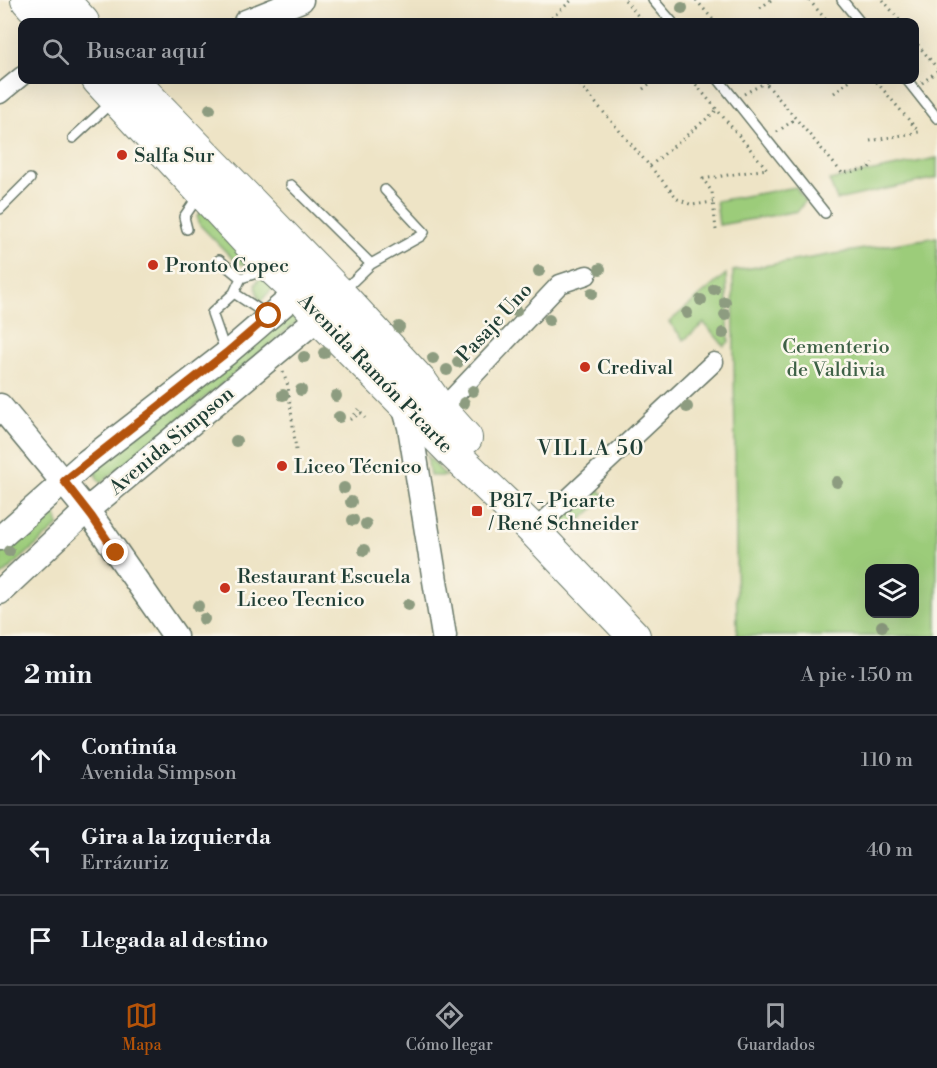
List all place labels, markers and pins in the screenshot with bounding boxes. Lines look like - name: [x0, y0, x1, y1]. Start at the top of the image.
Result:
- place label: Salfa Sur: [134, 144, 215, 169]
- marker: Salfa Sur: [115, 148, 129, 162]
- place label: Pronto Copec: [165, 254, 289, 279]
- marker: Pronto Copec: [146, 258, 160, 272]
- place label: Credival: [597, 356, 673, 381]
- marker: Credival: [578, 360, 592, 374]
- place label: Liceo Técnico: [294, 455, 422, 480]
- marker: Liceo Técnico: [275, 459, 289, 473]
- place label: P817 - Picarte / René Schneider: [488, 489, 639, 537]
- marker: P817 - Picarte / René Schneider: [470, 504, 484, 518]
- place label: Restaurant Escuela Liceo Tecnico: [237, 565, 411, 613]
- marker: Restaurant Escuela Liceo Tecnico: [218, 581, 232, 595]

